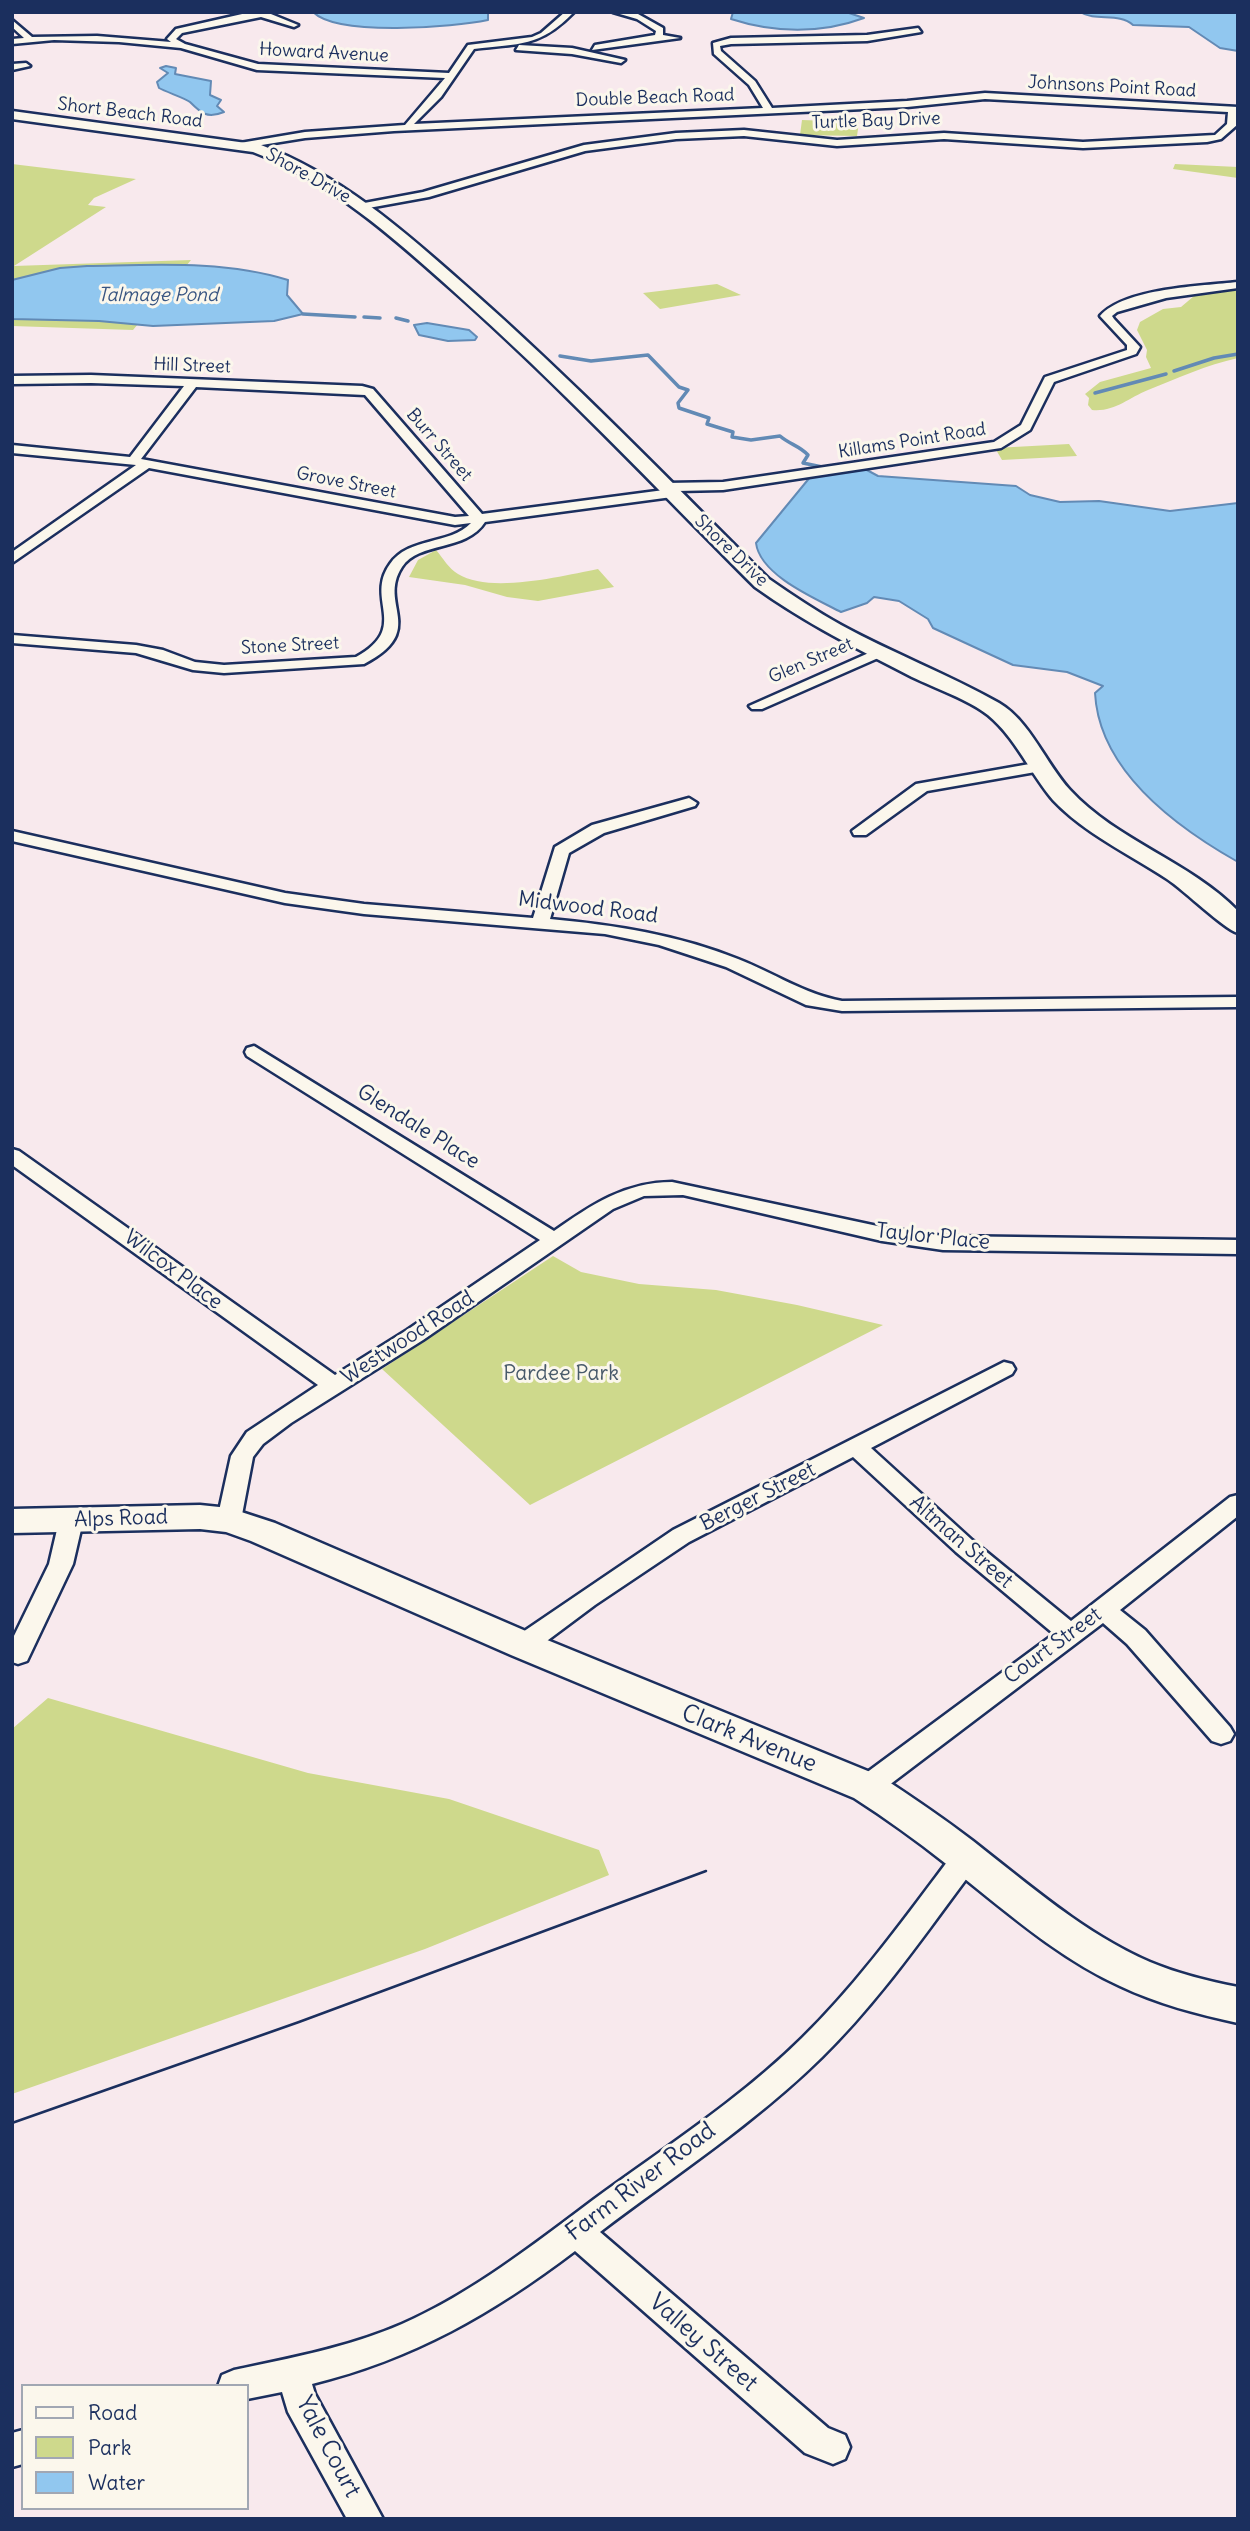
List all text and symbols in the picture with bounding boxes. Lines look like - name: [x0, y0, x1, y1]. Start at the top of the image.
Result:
- street label: Howard Avenue: [259, 39, 389, 67]
- street label: Johnsons Point Road: [1027, 72, 1197, 102]
- street label: Double Beach Road: [575, 84, 735, 112]
- street label: Short Beach Road: [56, 93, 204, 133]
- street label: Turtle Bay Drive: [811, 108, 941, 134]
- street label: Shore Drive: [262, 144, 354, 208]
- water label: Talmage Pond: [98, 285, 218, 307]
- street label: Hill Street: [153, 354, 231, 378]
- street label: Burr Street: [402, 404, 476, 486]
- street label: Killams Point Road: [837, 419, 987, 463]
- street label: Grove Street: [294, 463, 398, 503]
- street label: Shore Drive: [690, 511, 772, 591]
- street label: Stone Street: [240, 633, 340, 659]
- street label: Glen Street: [766, 634, 856, 688]
- street label: Midwood Road: [517, 887, 659, 929]
- street label: Glendale Place: [352, 1079, 484, 1175]
- street label: Taylor Place: [875, 1218, 991, 1256]
- street label: Wilcox Place: [119, 1225, 227, 1315]
- street label: Westwood Road: [337, 1286, 479, 1390]
- park label: Pardee Park: [503, 1361, 619, 1387]
- street label: Berger Street: [696, 1457, 820, 1537]
- street label: Altman Street: [904, 1490, 1018, 1594]
- street label: Alps Road: [74, 1505, 168, 1533]
- street label: Court Street: [999, 1602, 1107, 1690]
- street label: Clark Avenue: [677, 1699, 821, 1779]
- street label: Farm River Road: [561, 2116, 721, 2248]
- street label: Valley Street: [643, 2288, 763, 2398]
- legend: [21, 2384, 248, 2510]
- street label: Yale Court: [289, 2392, 367, 2502]
- text: Road: [88, 2399, 137, 2426]
- text: Park: [88, 2434, 131, 2461]
- text: Water: [88, 2469, 145, 2496]

